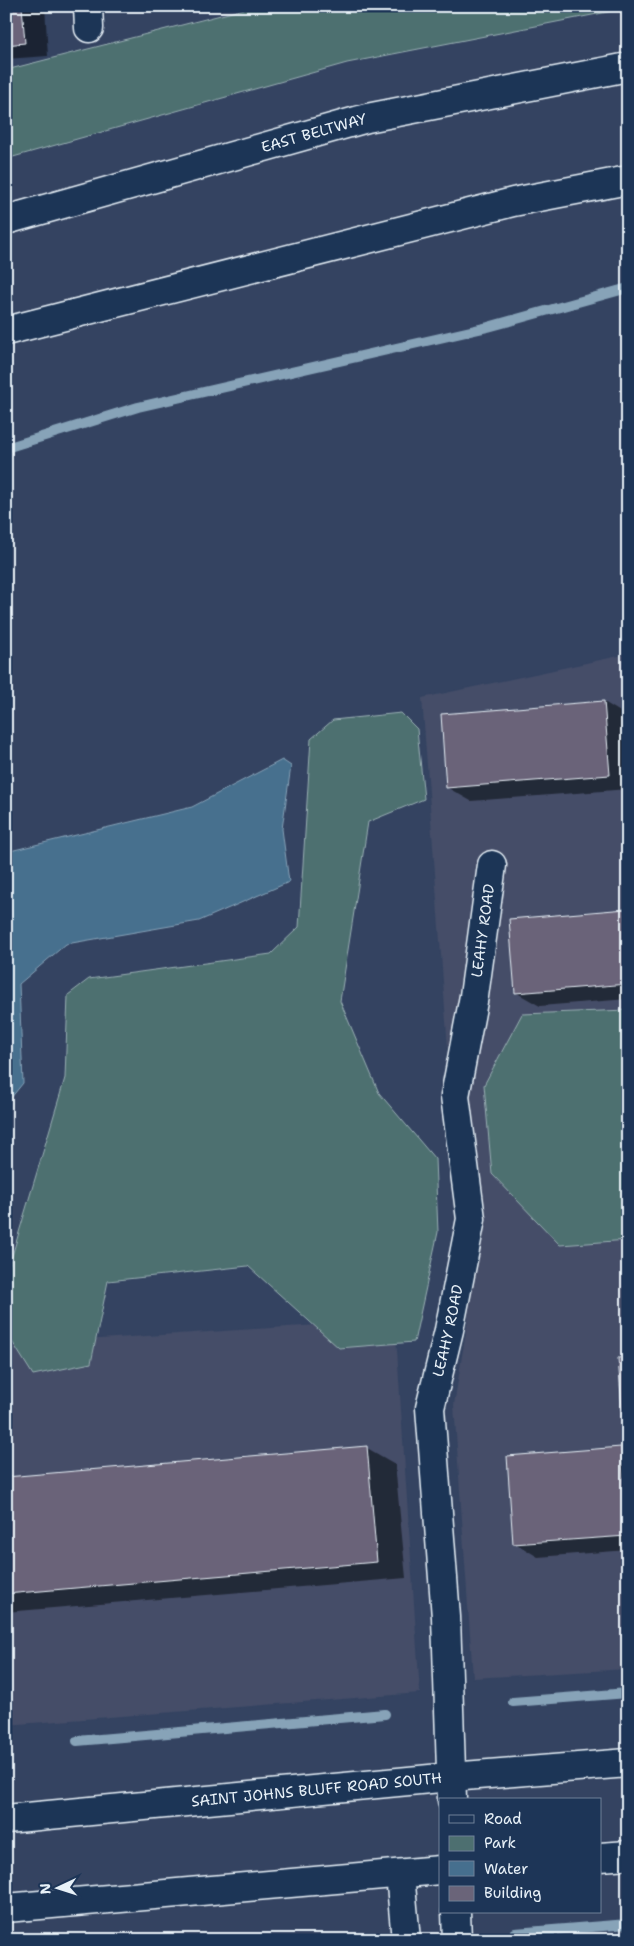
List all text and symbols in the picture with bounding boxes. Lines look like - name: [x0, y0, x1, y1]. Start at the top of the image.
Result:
- street label: EAST BELTWAY: [259, 109, 369, 157]
- street label: LEAHY ROAD: [467, 883, 499, 979]
- street label: LEAHY ROAD: [428, 1283, 468, 1379]
- street label: SAINT JOHNS BLUFF ROAD SOUTH: [190, 1768, 443, 1811]
- legend: [439, 1798, 602, 1914]
- text: Road: [484, 1809, 522, 1829]
- text: Park: [484, 1833, 516, 1853]
- text: Water: [484, 1859, 528, 1879]
- north arrow: [32, 1864, 82, 1914]
- text: N: [36, 1883, 54, 1895]
- text: Building: [484, 1883, 541, 1903]

